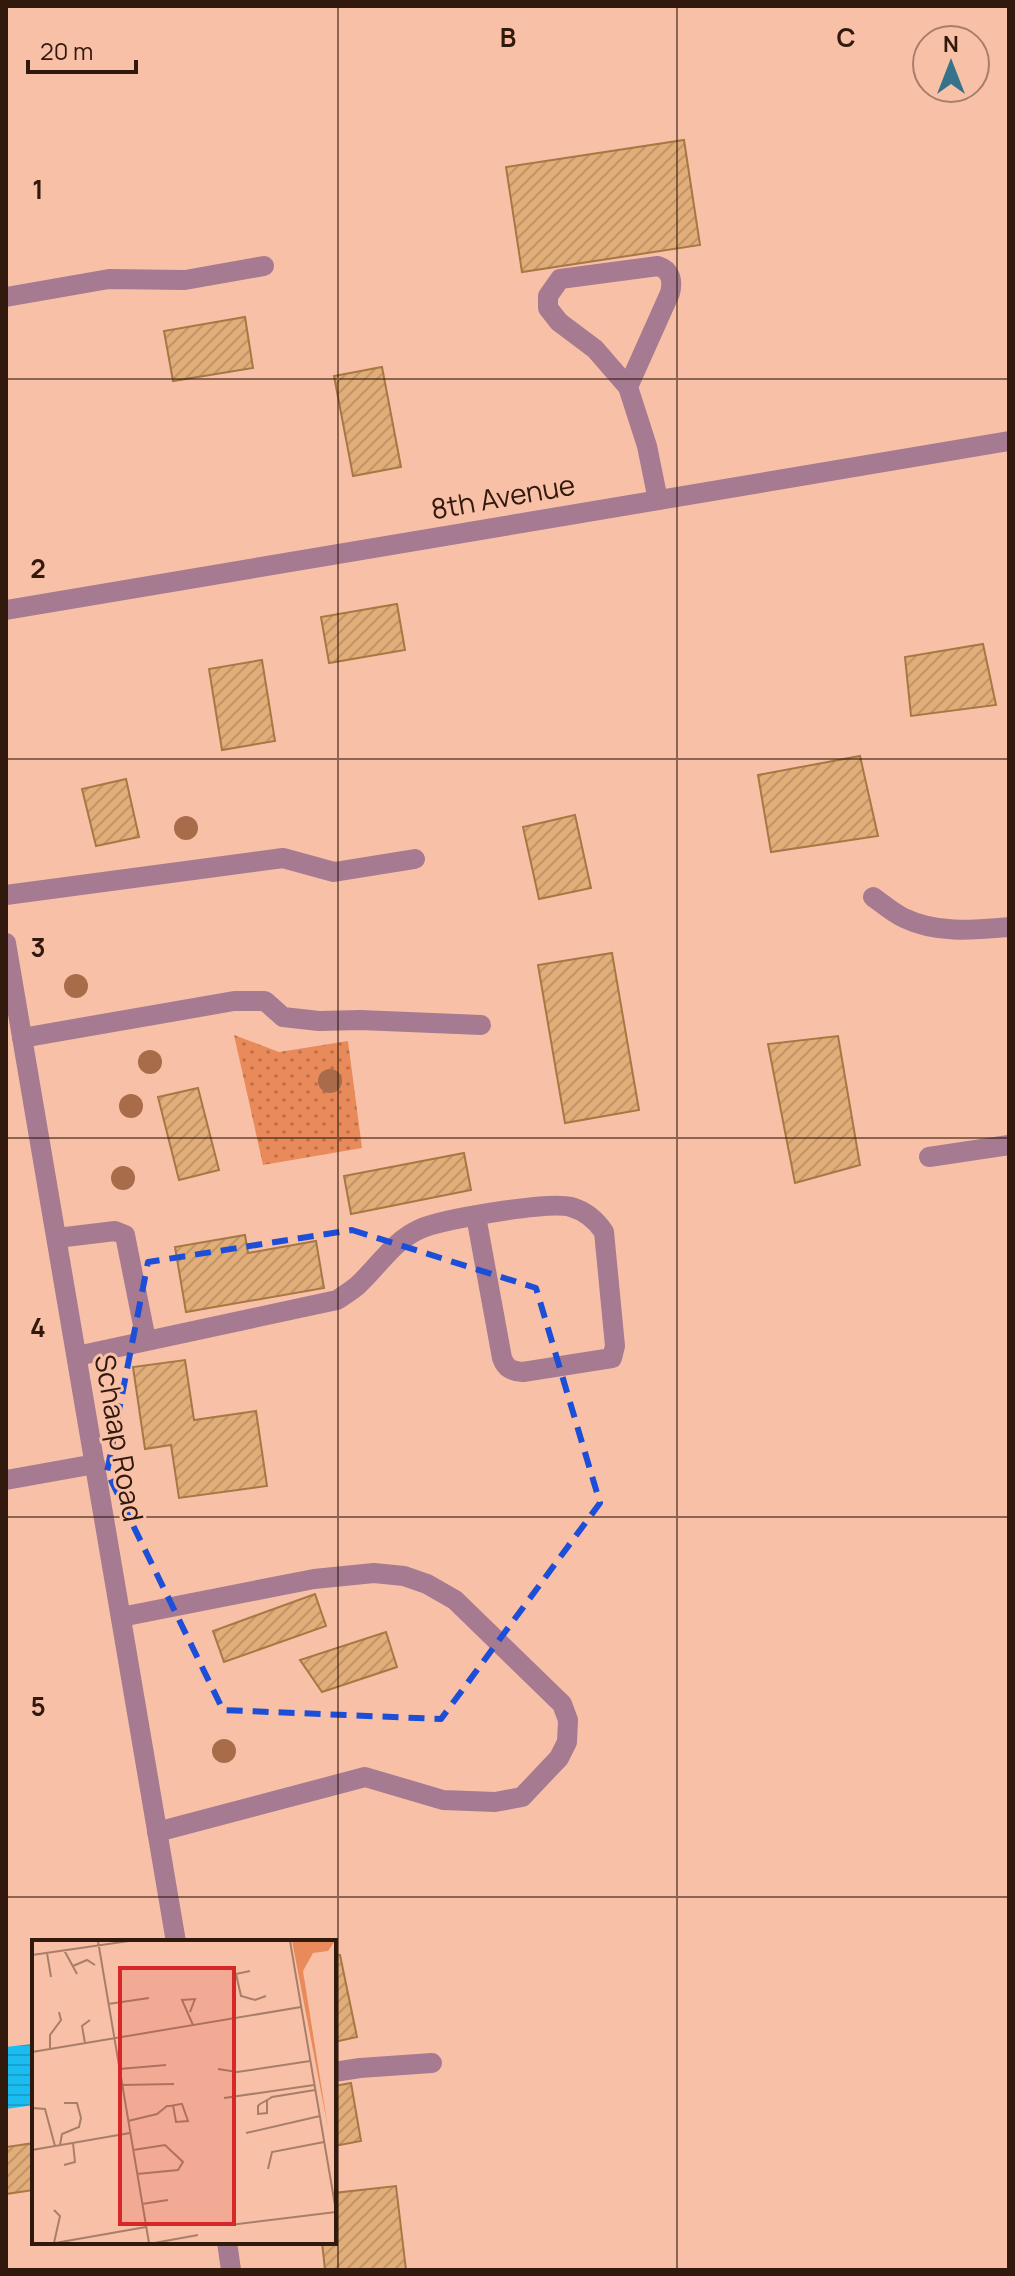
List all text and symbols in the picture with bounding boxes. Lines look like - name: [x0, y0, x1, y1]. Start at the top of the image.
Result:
- text: B: [500, 19, 516, 55]
- text: C: [836, 19, 856, 55]
- scale bar: [28, 24, 136, 74]
- north arrow: [911, 24, 991, 104]
- text: N: [943, 29, 959, 59]
- text: 20 m: [40, 34, 93, 67]
- text: 1: [32, 171, 44, 207]
- street label: 8th Avenue: [428, 465, 578, 527]
- text: 2: [30, 550, 46, 586]
- text: 3: [30, 929, 46, 965]
- text: 4: [30, 1309, 46, 1345]
- street label: Schaap Road: [87, 1351, 153, 1524]
- text: 5: [30, 1688, 46, 1724]
- inset map: [32, 1940, 336, 2244]

